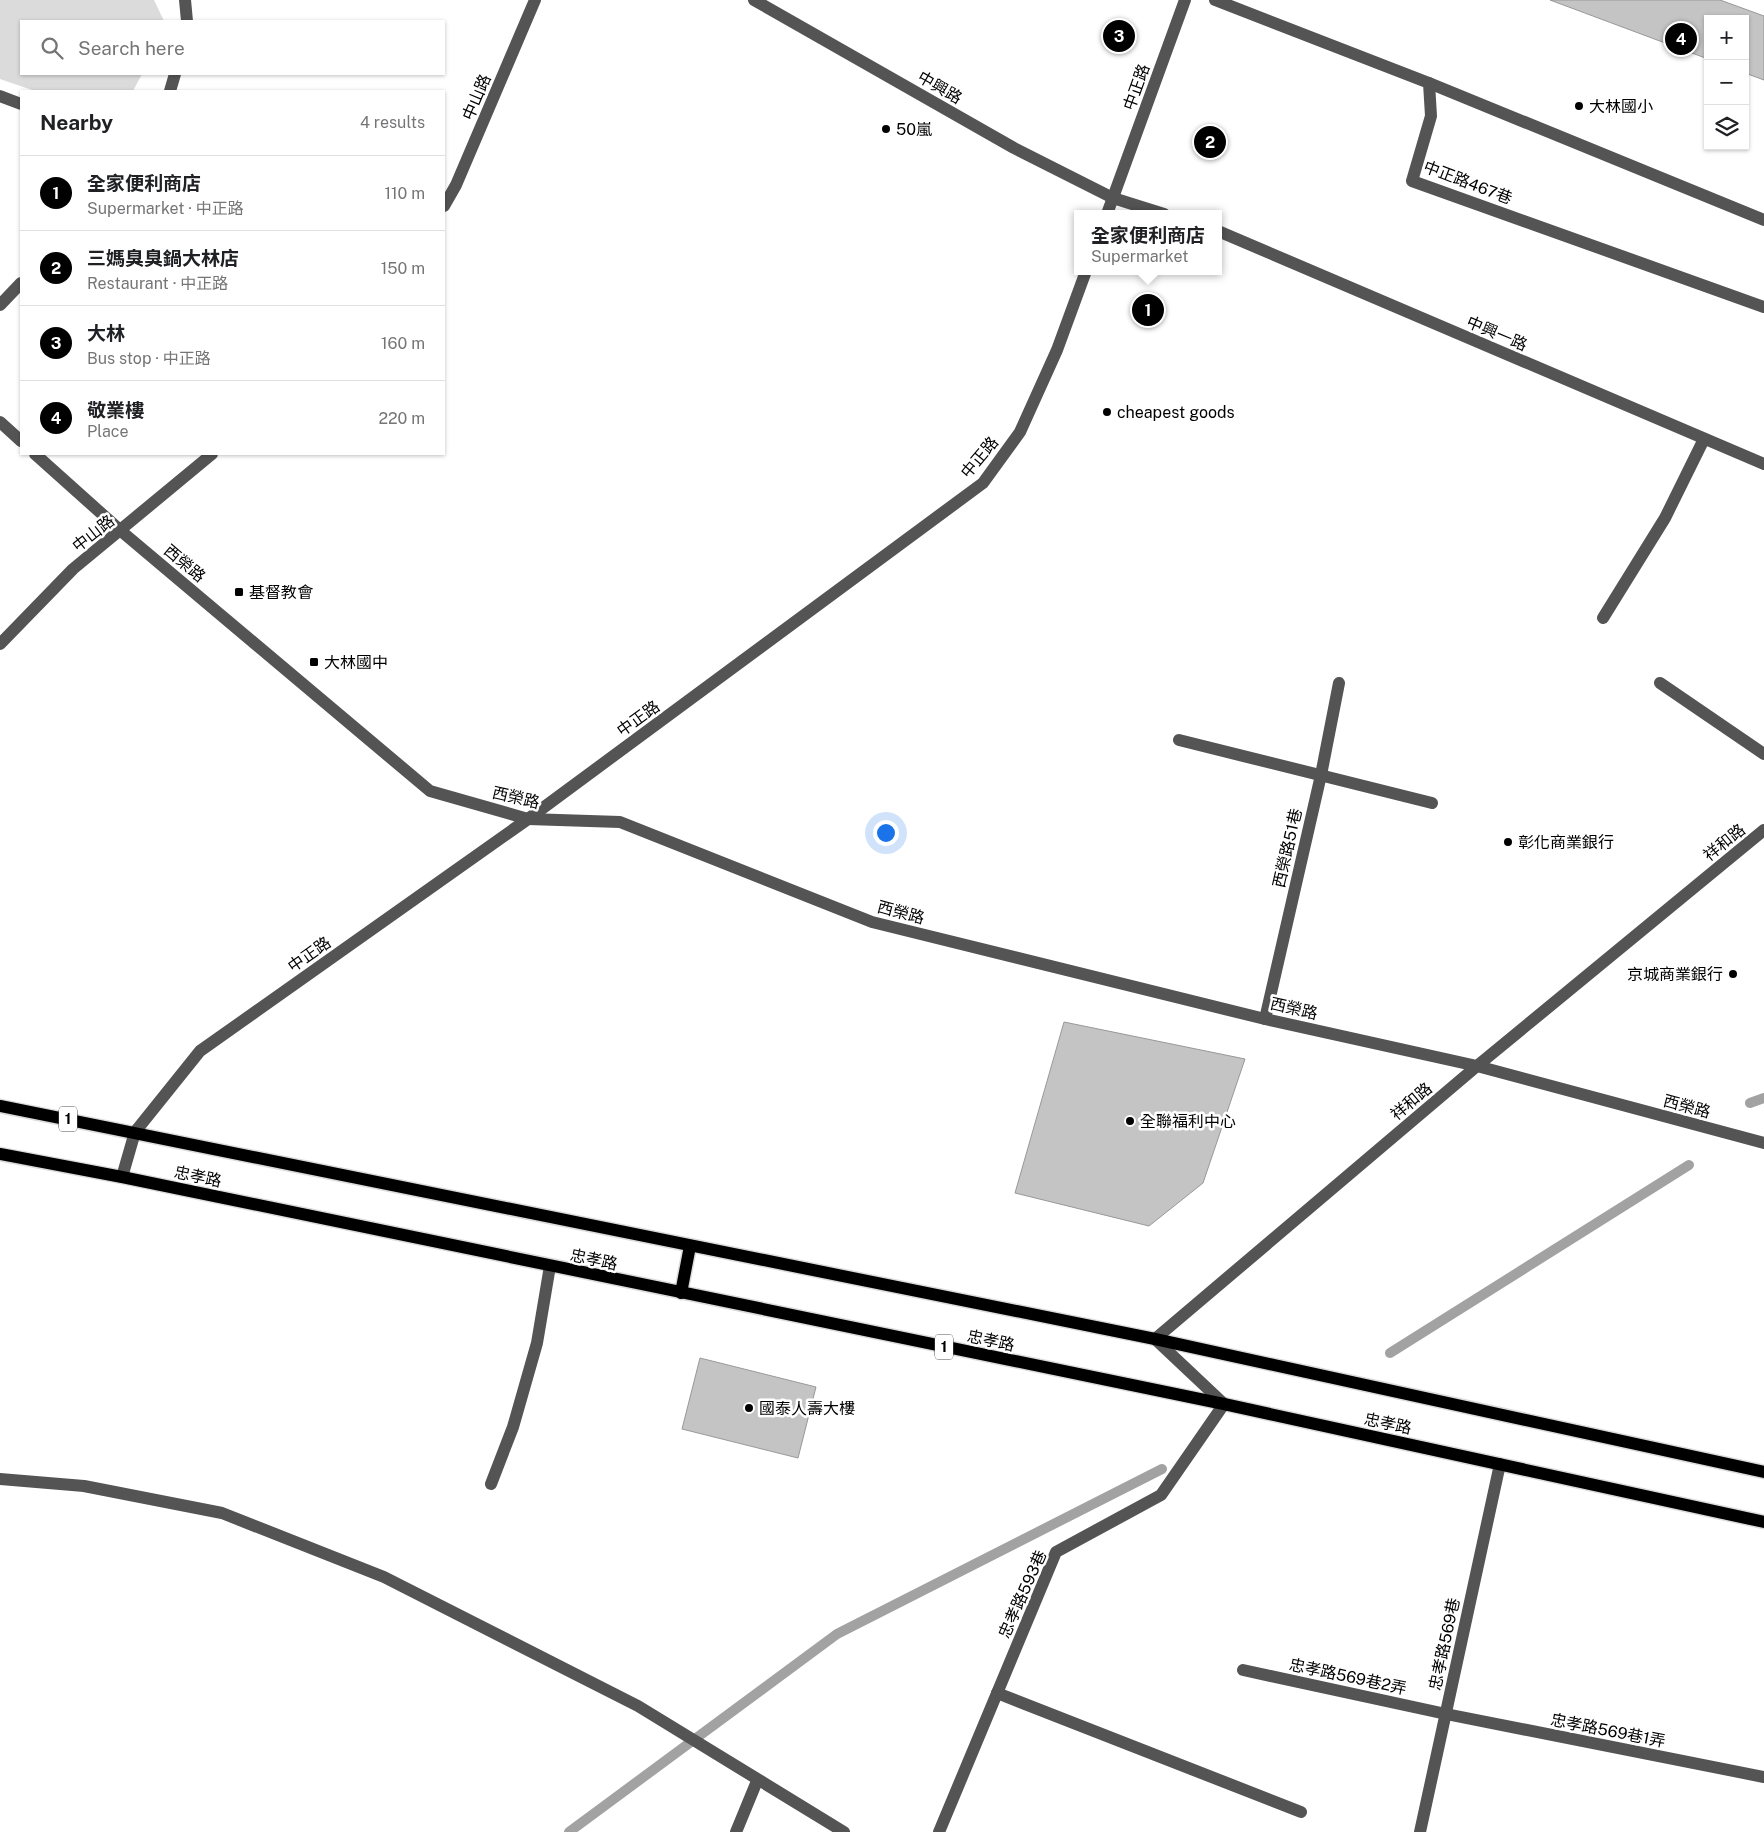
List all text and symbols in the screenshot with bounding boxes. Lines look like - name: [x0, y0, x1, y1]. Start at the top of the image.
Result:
- map controls: [1704, 15, 1749, 150]
- button: +: [1704, 15, 1749, 60]
- pin: 3: [1103, 17, 1135, 55]
- search box: [20, 20, 445, 75]
- pin: 4: [1665, 20, 1697, 58]
- icon: search: [38, 34, 66, 62]
- text: Search here: [78, 37, 185, 59]
- button: −: [1704, 60, 1749, 105]
- street label: 中正路: [1119, 61, 1154, 113]
- street label: 中興路: [914, 67, 965, 108]
- street label: 中山路: [458, 71, 495, 123]
- place label: 大林國小: [1589, 97, 1653, 116]
- marker: 大林國小: [1573, 100, 1585, 112]
- button: layers: [1704, 105, 1749, 150]
- text: Nearby: [40, 110, 113, 135]
- text: 4 results: [360, 113, 425, 132]
- place label: 50嵐: [896, 120, 932, 139]
- marker: 50嵐: [880, 123, 892, 135]
- pin: 2: [1194, 123, 1226, 161]
- street label: 中正路467巷: [1421, 157, 1515, 208]
- text: 全家便利商店: [87, 172, 201, 194]
- text: 1: [53, 184, 59, 203]
- text: 110 m: [384, 184, 425, 203]
- text: Supermarket · 中正路: [87, 199, 244, 218]
- popup: [1074, 210, 1222, 275]
- text: 全家便利商店: [1091, 224, 1205, 246]
- text: 三媽臭臭鍋大林店: [87, 247, 239, 269]
- text: Supermarket: [1091, 247, 1188, 266]
- text: 2: [51, 259, 61, 278]
- text: 150 m: [381, 259, 425, 278]
- text: Restaurant · 中正路: [87, 274, 228, 293]
- pin: 1: [1132, 291, 1164, 329]
- street label: 中興一路: [1464, 312, 1530, 355]
- text: 大林: [87, 322, 125, 344]
- text: 3: [51, 334, 61, 353]
- text: 160 m: [381, 334, 425, 353]
- text: Bus stop · 中正路: [87, 349, 211, 368]
- text: 敬業樓: [87, 399, 144, 421]
- place label: cheapest goods: [1117, 403, 1235, 422]
- marker: cheapest goods: [1101, 406, 1113, 418]
- text: 4: [51, 409, 61, 428]
- text: 220 m: [378, 409, 425, 428]
- text: Place: [87, 422, 129, 441]
- street label: 中正路: [957, 433, 1002, 482]
- street label: 中山路: [69, 511, 118, 556]
- street label: 西榮路: [160, 541, 209, 586]
- place label: 基督教會: [249, 583, 313, 602]
- marker: 基督教會: [233, 586, 245, 598]
- place label: 大林國中: [324, 653, 388, 672]
- marker: 大林國中: [308, 656, 320, 668]
- street label: 中正路: [613, 697, 663, 740]
- street label: 西榮路: [490, 783, 541, 812]
- street label: 西榮路51巷: [1269, 807, 1306, 890]
- your location: [873, 820, 899, 846]
- street label: 祥和路: [1700, 820, 1749, 865]
- place label: 彰化商業銀行: [1518, 833, 1614, 852]
- marker: 彰化商業銀行: [1502, 836, 1514, 848]
- street label: 西榮路: [875, 897, 927, 928]
- street label: 中正路: [284, 933, 334, 976]
- place label: 京城商業銀行: [1627, 965, 1723, 984]
- marker: 京城商業銀行: [1727, 968, 1739, 980]
- street label: 西榮路: [1268, 994, 1319, 1023]
- street label: 祥和路: [1387, 1079, 1436, 1124]
- street label: 西榮路: [1661, 1091, 1713, 1122]
- road number: 1: [59, 1106, 77, 1132]
- place label: 全聯福利中心: [1140, 1112, 1236, 1131]
- marker: 全聯福利中心: [1124, 1115, 1136, 1127]
- street label: 忠孝路: [172, 1162, 223, 1191]
- street label: 忠孝路: [568, 1245, 619, 1274]
- street label: 忠孝路: [965, 1326, 1016, 1355]
- road number: 1: [935, 1334, 953, 1360]
- place label: 國泰人壽大樓: [759, 1399, 855, 1418]
- marker: 國泰人壽大樓: [743, 1402, 755, 1414]
- street label: 忠孝路: [1362, 1409, 1413, 1438]
- street label: 忠孝路593巷: [995, 1547, 1050, 1641]
- street label: 忠孝路569巷: [1425, 1596, 1464, 1692]
- street label: 忠孝路569巷2弄: [1287, 1655, 1408, 1698]
- street label: 忠孝路569巷1弄: [1549, 1710, 1667, 1751]

